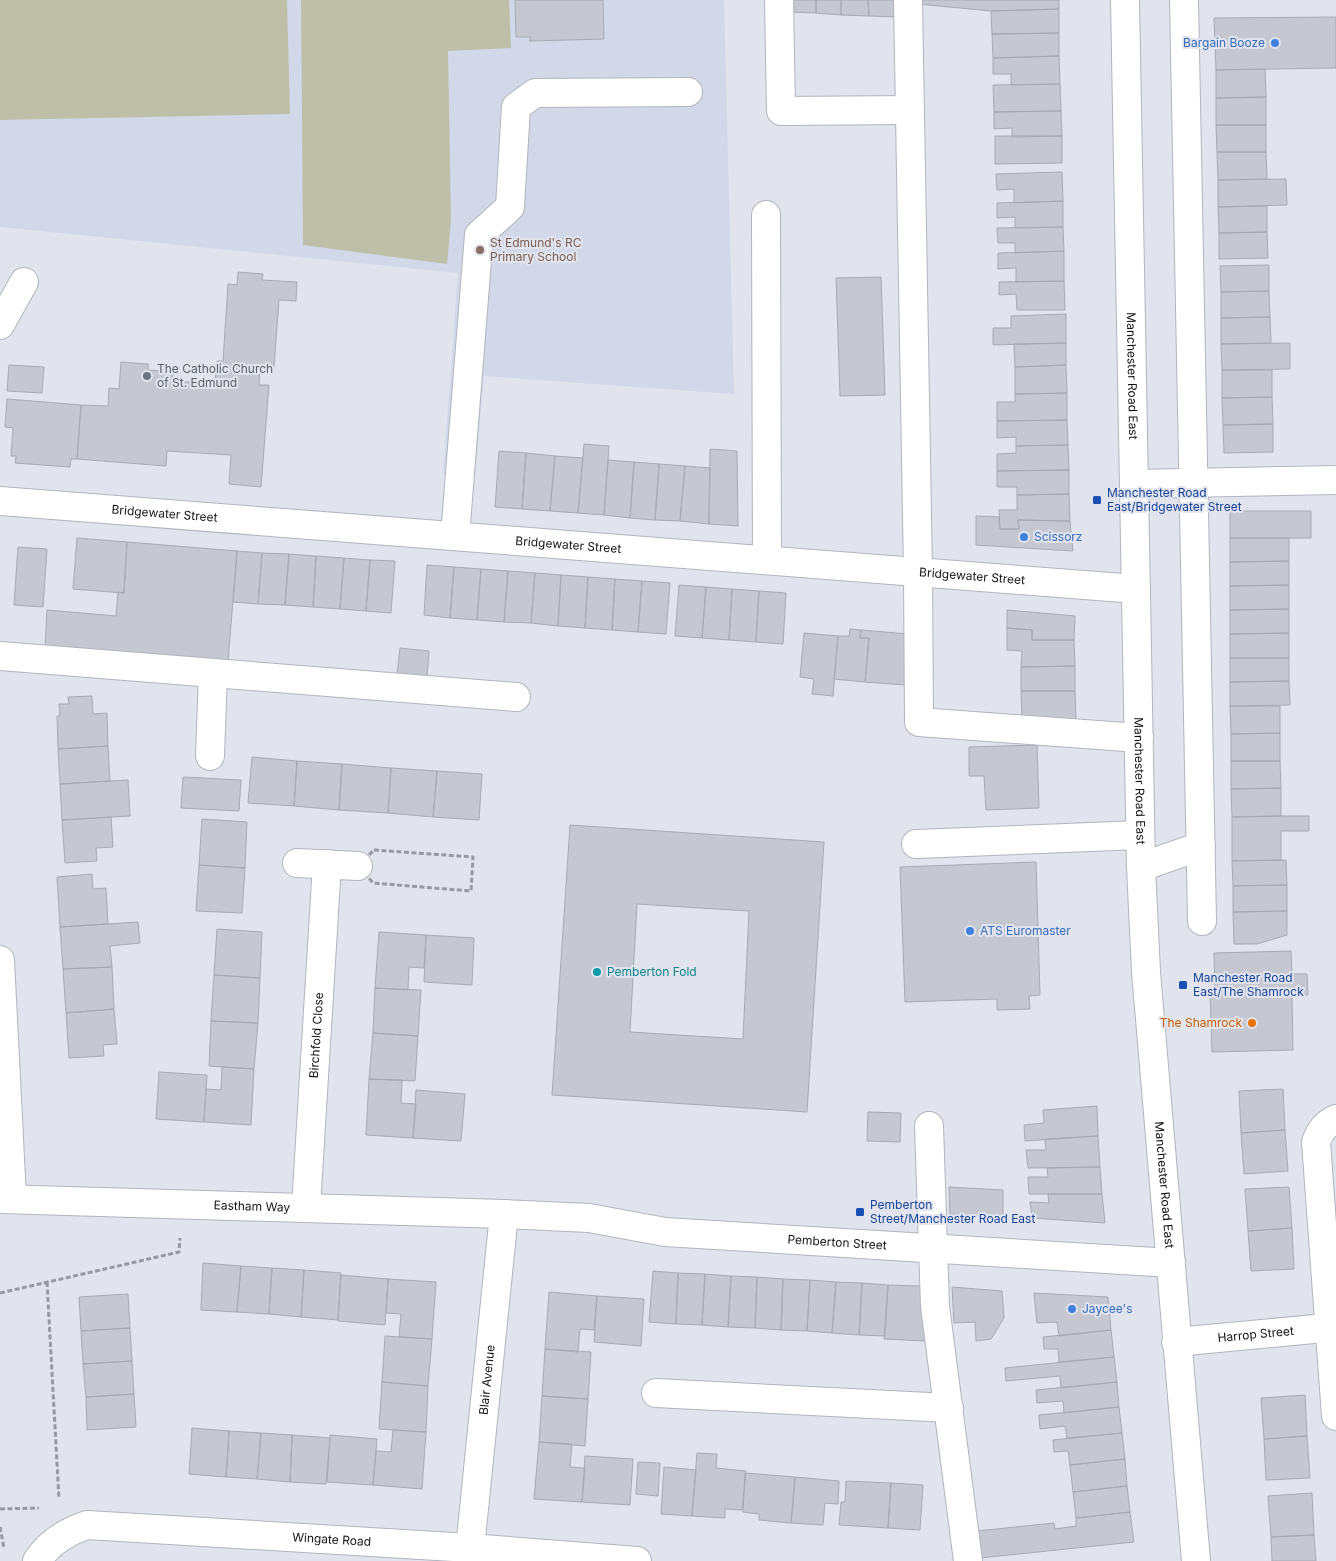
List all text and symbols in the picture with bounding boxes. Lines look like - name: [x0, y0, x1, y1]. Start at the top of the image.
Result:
- place label: Bargain Booze: [1183, 35, 1265, 50]
- marker: Bargain Booze: [1269, 37, 1281, 49]
- place label: St Edmund's RC Primary School: [490, 235, 582, 264]
- marker: St Edmund's RC Primary School: [474, 244, 486, 256]
- street label: Manchester Road East: [1124, 312, 1141, 440]
- place label: The Catholic Church of St. Edmund: [157, 361, 273, 390]
- marker: The Catholic Church of St. Edmund: [141, 370, 153, 382]
- place label: Manchester Road East/Bridgewater Street: [1107, 485, 1242, 514]
- marker: Manchester Road East/Bridgewater Street: [1091, 494, 1103, 506]
- street label: Bridgewater Street: [111, 502, 218, 525]
- place label: Scissorz: [1034, 529, 1082, 544]
- marker: Scissorz: [1018, 531, 1030, 543]
- street label: Bridgewater Street: [515, 533, 622, 556]
- street label: Bridgewater Street: [919, 564, 1026, 587]
- street label: Manchester Road East: [1131, 717, 1149, 845]
- place label: ATS Euromaster: [980, 923, 1071, 938]
- marker: ATS Euromaster: [964, 925, 976, 937]
- place label: Pemberton Fold: [607, 964, 697, 979]
- marker: Pemberton Fold: [591, 966, 603, 978]
- place label: Manchester Road East/The Shamrock: [1193, 970, 1304, 999]
- marker: Manchester Road East/The Shamrock: [1177, 979, 1189, 991]
- street label: Birchfold Close: [306, 992, 326, 1079]
- place label: The Shamrock: [1160, 1015, 1242, 1030]
- marker: The Shamrock: [1246, 1017, 1258, 1029]
- street label: Manchester Road East: [1152, 1121, 1177, 1249]
- street label: Eastham Way: [213, 1197, 291, 1215]
- place label: Pemberton Street/Manchester Road East: [870, 1197, 1035, 1226]
- marker: Pemberton Street/Manchester Road East: [854, 1206, 866, 1218]
- street label: Pemberton Street: [787, 1232, 887, 1253]
- place label: Jaycee's: [1082, 1301, 1133, 1316]
- marker: Jaycee's: [1066, 1303, 1078, 1315]
- street label: Harrop Street: [1217, 1323, 1294, 1345]
- street label: Blair Avenue: [476, 1344, 498, 1416]
- street label: Wingate Road: [292, 1529, 372, 1549]

